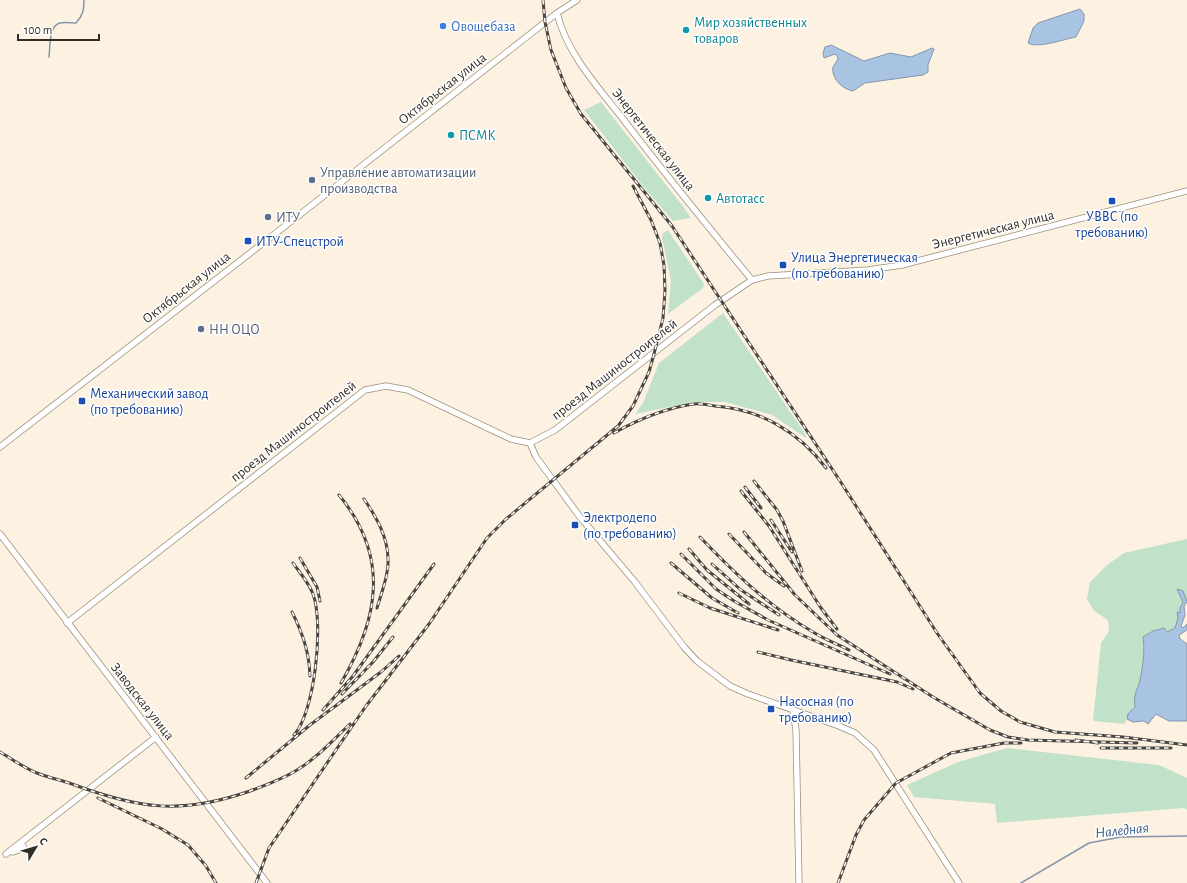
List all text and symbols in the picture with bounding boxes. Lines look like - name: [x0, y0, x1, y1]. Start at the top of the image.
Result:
- scale bar: [18, 16, 99, 42]
- place label: Мир хозяйственных товаров: [693, 16, 807, 46]
- place label: Овощебаза: [451, 20, 516, 34]
- marker: Овощебаза: [438, 21, 448, 31]
- text: 100 m: [24, 24, 52, 36]
- marker: Мир хозяйственных товаров: [681, 25, 691, 35]
- street label: Октябрьская улица: [396, 50, 490, 127]
- street label: Энергетическая улица: [609, 86, 698, 194]
- place label: ПСМК: [459, 129, 496, 143]
- marker: ПСМК: [446, 130, 456, 140]
- place label: Управление автоматизации производства: [320, 166, 476, 196]
- marker: Управление автоматизации производства: [307, 175, 317, 185]
- place label: Автотасс: [716, 192, 765, 206]
- marker: Автотасс: [703, 193, 713, 203]
- marker: УВВС (по требованию): [1107, 196, 1117, 206]
- street label: Энергетическая улица: [931, 208, 1056, 252]
- place label: УВВС (по требованию): [1074, 210, 1149, 240]
- place label: ИТУ: [276, 211, 300, 225]
- marker: ИТУ: [263, 212, 273, 222]
- place label: ИТУ-Спецстрой: [256, 235, 344, 249]
- marker: ИТУ-Спецстрой: [243, 236, 253, 246]
- street label: Октябрьская улица: [140, 249, 234, 326]
- place label: Улица Энергетическая (по требованию): [791, 251, 918, 281]
- marker: Улица Энергетическая (по требованию): [778, 260, 788, 270]
- street label: проезд Машиностроителей: [549, 317, 680, 423]
- place label: НН ОЦО: [209, 323, 260, 337]
- marker: НН ОЦО: [196, 324, 206, 334]
- street label: проезд Машиностроителей: [228, 379, 359, 485]
- place label: Механический завод (по требованию): [90, 387, 208, 417]
- marker: Механический завод (по требованию): [77, 396, 87, 406]
- place label: Электродепо (по требованию): [583, 511, 677, 541]
- marker: Электродепо (по требованию): [570, 520, 580, 530]
- street label: Заводская улица: [108, 660, 177, 743]
- place label: Насосная (по требованию): [778, 695, 854, 725]
- marker: Насосная (по требованию): [766, 704, 776, 714]
- water label: Наледная: [1095, 820, 1150, 841]
- north arrow: [16, 827, 56, 867]
- text: С: [37, 835, 50, 847]

